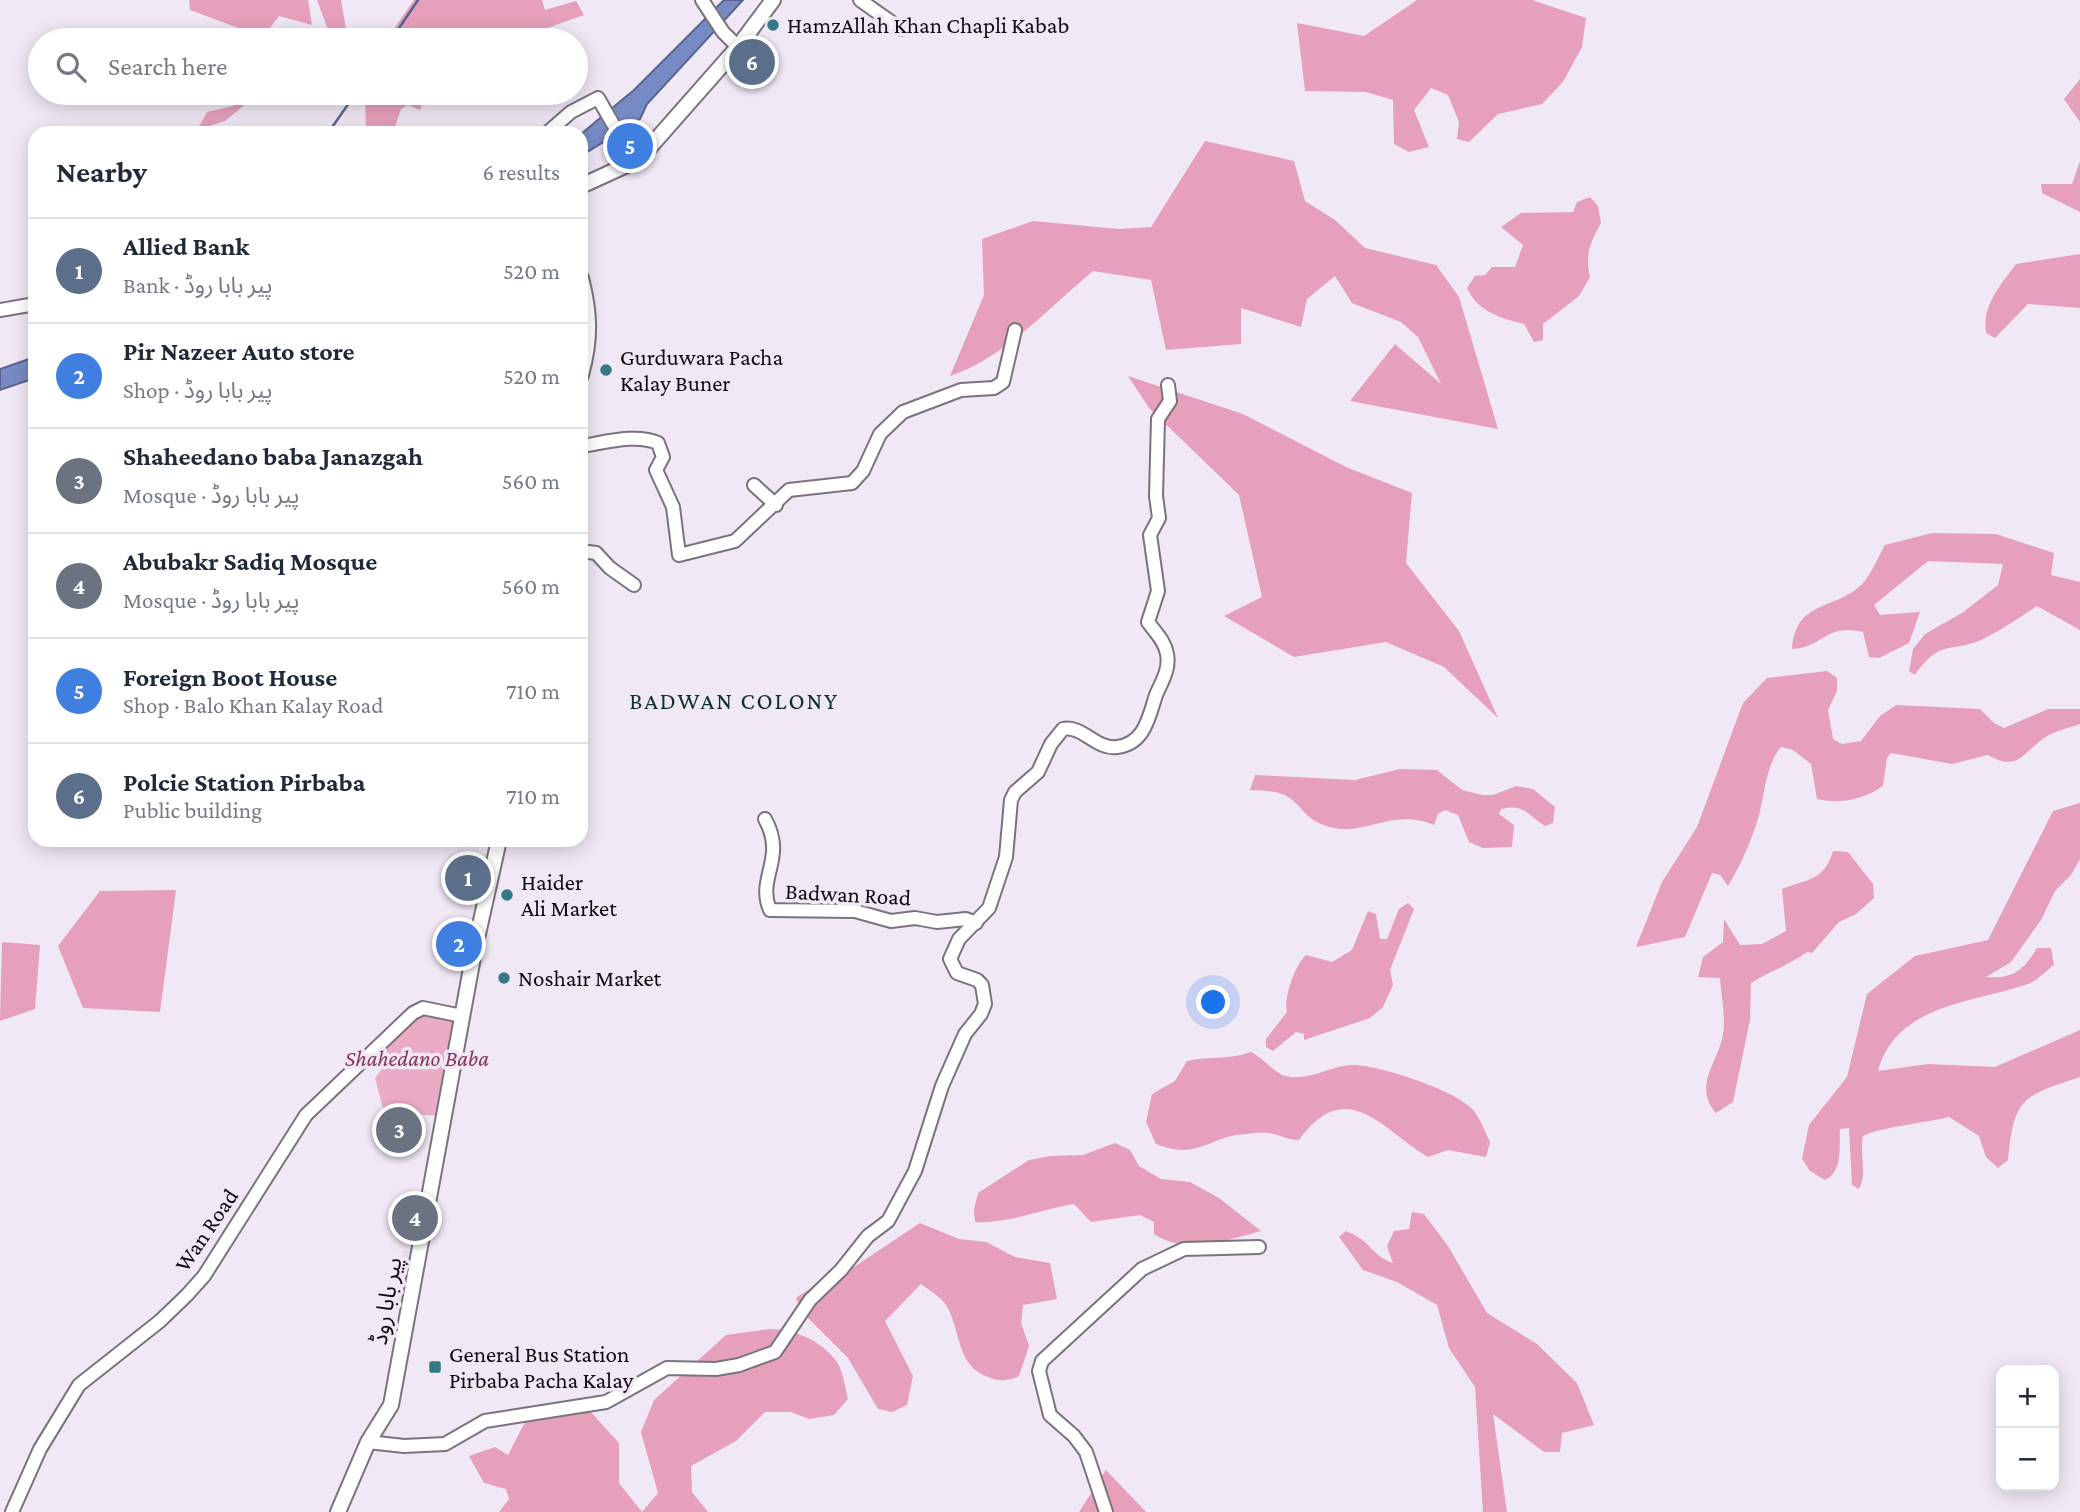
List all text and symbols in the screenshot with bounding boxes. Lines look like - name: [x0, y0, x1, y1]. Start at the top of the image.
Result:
- place label: HamzAllah Khan Chapli Kabab: [787, 12, 1069, 38]
- marker: HamzAllah Khan Chapli Kabab: [765, 17, 781, 33]
- search box: [28, 28, 588, 105]
- pin: 6: [729, 36, 775, 88]
- icon: search: [52, 48, 90, 86]
- text: Search here: [108, 52, 227, 81]
- pin: 5: [607, 120, 653, 172]
- text: Nearby: [56, 155, 147, 188]
- text: 6 results: [483, 159, 560, 185]
- text: Allied Bank: [123, 232, 249, 261]
- text: 1: [75, 258, 83, 284]
- text: 520 m: [503, 258, 560, 284]
- text: Bank · پیر بابا روڈ: [123, 272, 272, 298]
- text: Pir Nazeer Auto store: [123, 337, 355, 366]
- place label: Gurduwara Pacha Kalay Buner: [620, 344, 783, 396]
- marker: Gurduwara Pacha Kalay Buner: [598, 362, 614, 378]
- text: 2: [73, 363, 85, 389]
- text: 520 m: [503, 363, 560, 389]
- text: Shop · پیر بابا روڈ: [123, 377, 272, 403]
- text: Shaheedano baba Janazgah: [123, 442, 423, 471]
- text: 3: [73, 468, 85, 494]
- text: 560 m: [502, 468, 560, 494]
- text: Mosque · پیر بابا روڈ: [123, 482, 299, 508]
- text: Abubakr Sadiq Mosque: [123, 547, 377, 576]
- text: 4: [73, 573, 85, 599]
- text: 560 m: [502, 573, 560, 599]
- text: Mosque · پیر بابا روڈ: [123, 587, 299, 613]
- text: Foreign Boot House: [123, 663, 337, 692]
- text: 5: [73, 678, 85, 704]
- text: 710 m: [506, 678, 560, 704]
- district label: BADWAN COLONY: [629, 687, 839, 714]
- text: Shop · Balo Khan Kalay Road: [123, 692, 383, 718]
- text: Polcie Station Pirbaba: [123, 768, 365, 797]
- text: 6: [73, 783, 85, 809]
- text: 710 m: [506, 783, 560, 809]
- text: Public building: [123, 797, 262, 823]
- pin: 1: [445, 852, 491, 904]
- place label: Haider Ali Market: [521, 869, 617, 921]
- street label: Badwan Road: [784, 878, 912, 910]
- marker: Haider Ali Market: [499, 887, 515, 903]
- pin: 2: [436, 918, 482, 970]
- place label: Noshair Market: [518, 965, 662, 991]
- marker: Noshair Market: [496, 970, 512, 986]
- your location: [1196, 985, 1230, 1019]
- park label: Shahedano Baba: [345, 1045, 489, 1071]
- pin: 3: [376, 1104, 422, 1156]
- street label: Wan Road: [169, 1184, 243, 1276]
- pin: 4: [392, 1192, 438, 1244]
- street label: پیر بابا روڈ: [366, 1255, 409, 1347]
- place label: General Bus Station Pirbaba Pacha Kalay: [449, 1341, 634, 1393]
- marker: General Bus Station Pirbaba Pacha Kalay: [427, 1359, 443, 1375]
- map controls: [1996, 1365, 2059, 1491]
- button: +: [1996, 1365, 2059, 1428]
- button: −: [1996, 1428, 2059, 1491]

